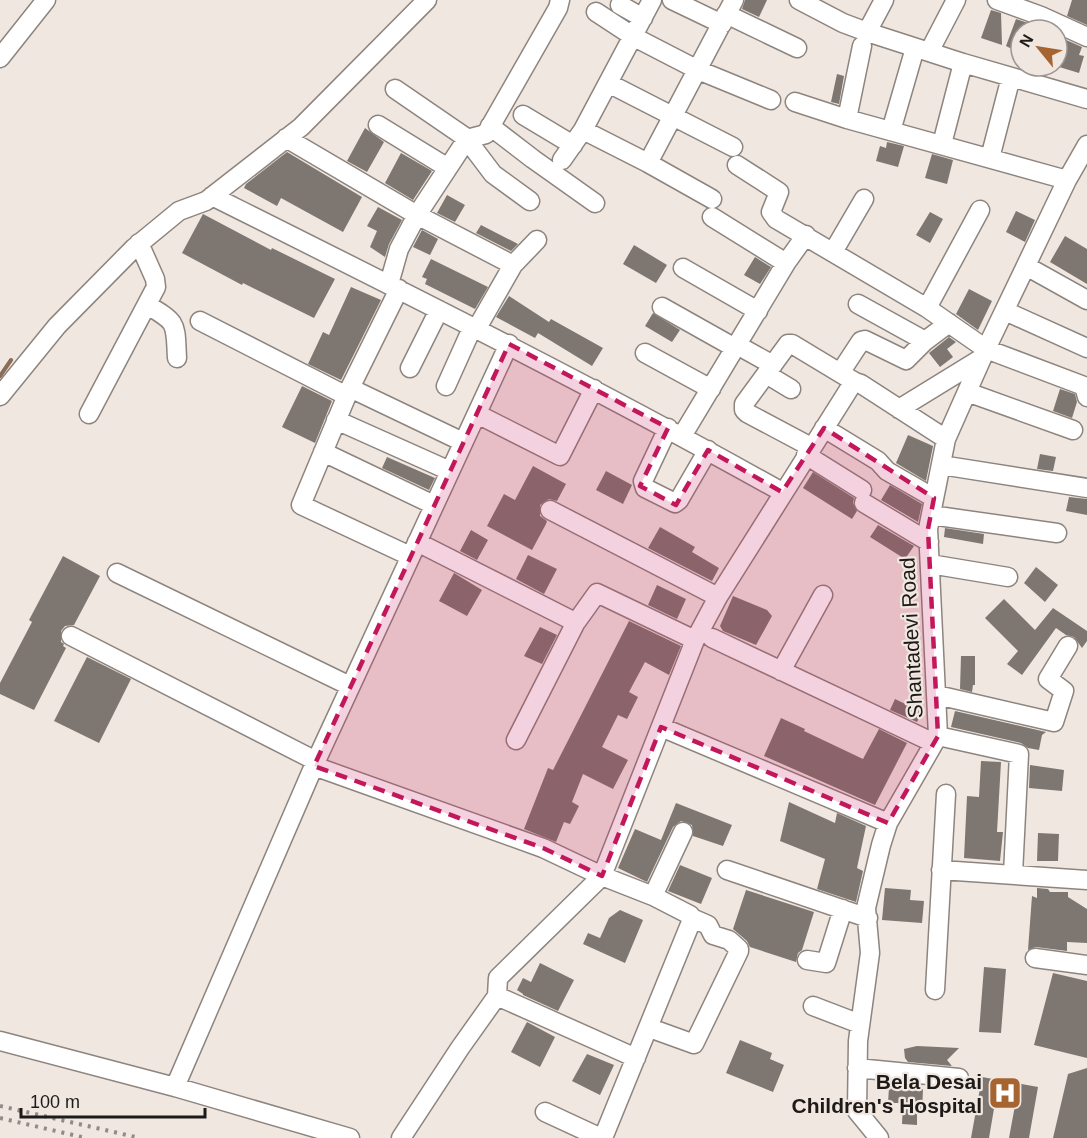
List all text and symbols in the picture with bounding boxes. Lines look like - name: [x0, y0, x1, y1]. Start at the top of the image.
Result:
- north arrow: [1009, 18, 1069, 78]
- text: N: [1016, 31, 1037, 50]
- street label: Shantadevi Road: [895, 557, 927, 719]
- place label: Bela Desai Children's Hospital: [791, 1070, 982, 1117]
- hospital icon: Bela Desai Children's Hospital: [987, 1075, 1023, 1111]
- scale bar: [21, 1081, 206, 1119]
- text: 100 m: [30, 1092, 80, 1112]

